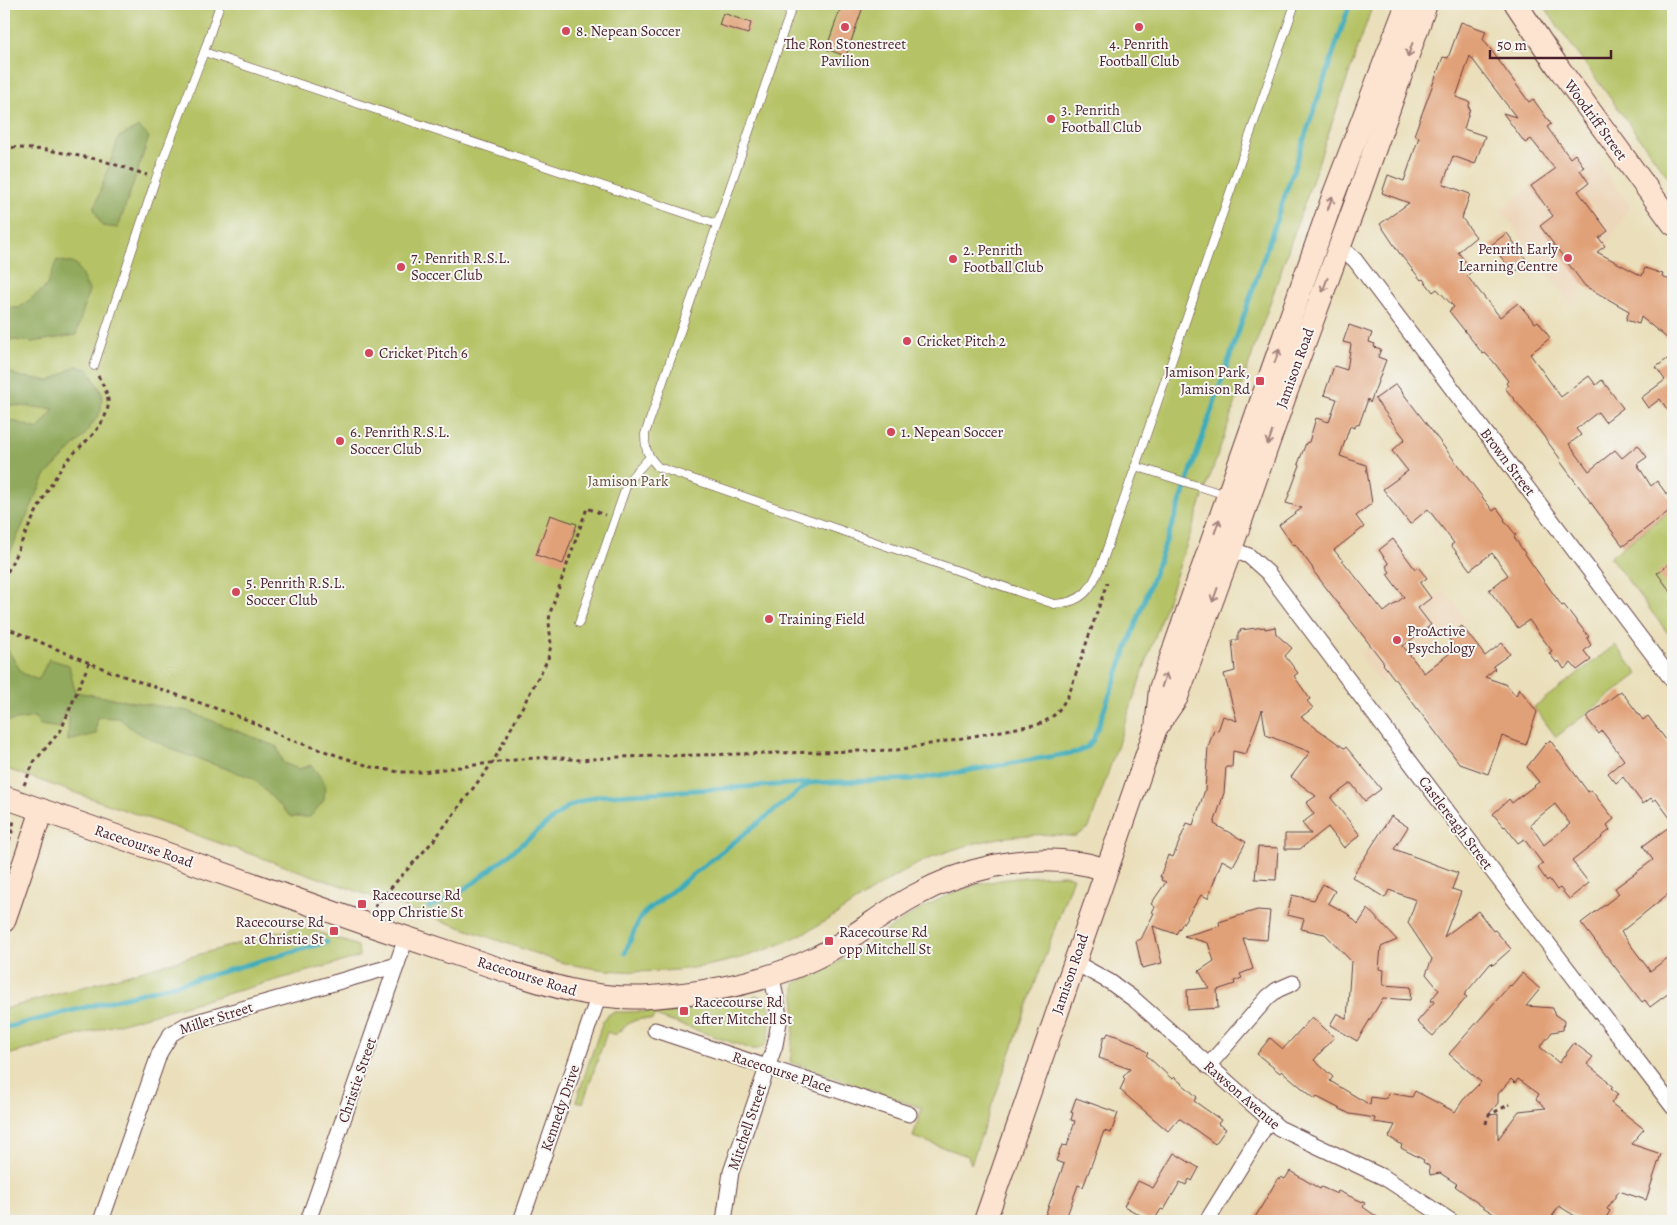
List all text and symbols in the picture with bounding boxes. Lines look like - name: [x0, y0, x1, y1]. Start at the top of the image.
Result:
- place label: 8. Nepean Soccer: [576, 21, 681, 41]
- marker: The Ron Stonestreet Pavilion: [839, 21, 851, 33]
- marker: 4. Penrith Football Club: [1133, 21, 1145, 33]
- marker: 8. Nepean Soccer: [560, 25, 572, 37]
- scale bar: [1490, 28, 1611, 60]
- place label: The Ron Stonestreet Pavilion: [784, 34, 906, 71]
- place label: 4. Penrith Football Club: [1099, 34, 1180, 71]
- text: 50 m: [1497, 35, 1527, 55]
- one-way arrow: [1405, 41, 1414, 57]
- street label: Woodriff Street: [1559, 75, 1632, 164]
- place label: 3. Penrith Football Club: [1061, 100, 1142, 137]
- marker: 3. Penrith Football Club: [1045, 113, 1057, 125]
- one-way arrow: [1326, 195, 1336, 211]
- place label: Penrith Early Learning Centre: [1458, 239, 1558, 276]
- place label: 2. Penrith Football Club: [963, 240, 1044, 277]
- place label: 7. Penrith R.S.L. Soccer Club: [411, 248, 511, 285]
- marker: Penrith Early Learning Centre: [1562, 252, 1574, 264]
- marker: 2. Penrith Football Club: [947, 253, 959, 265]
- marker: 7. Penrith R.S.L. Soccer Club: [395, 261, 407, 273]
- one-way arrow: [1320, 277, 1329, 292]
- street label: Jamison Road: [1271, 324, 1319, 411]
- place label: Cricket Pitch 2: [917, 331, 1006, 351]
- marker: Cricket Pitch 2: [901, 335, 913, 347]
- place label: Cricket Pitch 6: [379, 343, 468, 363]
- marker: Cricket Pitch 6: [363, 347, 375, 359]
- one-way arrow: [1273, 349, 1282, 365]
- place label: Jamison Park, Jamison Rd: [1165, 362, 1251, 399]
- marker: Jamison Park, Jamison Rd: [1254, 375, 1266, 387]
- place label: 6. Penrith R.S.L. Soccer Club: [350, 422, 450, 459]
- place label: 1. Nepean Soccer: [901, 422, 1004, 442]
- street label: Brown Street: [1476, 424, 1540, 500]
- marker: 1. Nepean Soccer: [885, 426, 897, 438]
- one-way arrow: [1265, 430, 1274, 445]
- marker: 6. Penrith R.S.L. Soccer Club: [334, 435, 346, 447]
- park label: Jamison Park: [587, 471, 669, 491]
- one-way arrow: [1213, 519, 1223, 535]
- place label: 5. Penrith R.S.L. Soccer Club: [246, 573, 346, 610]
- marker: 5. Penrith R.S.L. Soccer Club: [230, 586, 242, 598]
- one-way arrow: [1210, 587, 1219, 602]
- place label: Training Field: [779, 609, 866, 629]
- marker: Training Field: [763, 613, 775, 625]
- place label: ProActive Psychology: [1407, 621, 1475, 658]
- marker: ProActive Psychology: [1391, 634, 1403, 646]
- one-way arrow: [1160, 672, 1169, 688]
- street label: Castlereagh Street: [1414, 772, 1498, 874]
- street label: Racecourse Road: [92, 820, 197, 873]
- place label: Racecourse Rd opp Christie St: [372, 885, 464, 922]
- marker: Racecourse Rd opp Christie St: [356, 898, 368, 910]
- place label: Racecourse Rd at Christie St: [235, 912, 325, 949]
- place label: Racecourse Rd opp Mitchell St: [839, 922, 931, 959]
- marker: Racecourse Rd at Christie St: [328, 925, 340, 937]
- street label: Jamison Road: [1047, 930, 1093, 1017]
- marker: Racecourse Rd opp Mitchell St: [823, 935, 835, 947]
- street label: Racecourse Road: [475, 951, 580, 1001]
- place label: Racecourse Rd after Mitchell St: [694, 992, 792, 1029]
- street label: Miller Street: [177, 997, 255, 1039]
- marker: Racecourse Rd after Mitchell St: [678, 1005, 690, 1017]
- street label: Christie Street: [333, 1035, 381, 1125]
- street label: Racecourse Place: [730, 1046, 835, 1098]
- street label: Rawson Avenue: [1199, 1056, 1285, 1134]
- street label: Kennedy Drive: [536, 1062, 584, 1154]
- street label: Mitchell Street: [723, 1081, 771, 1173]

